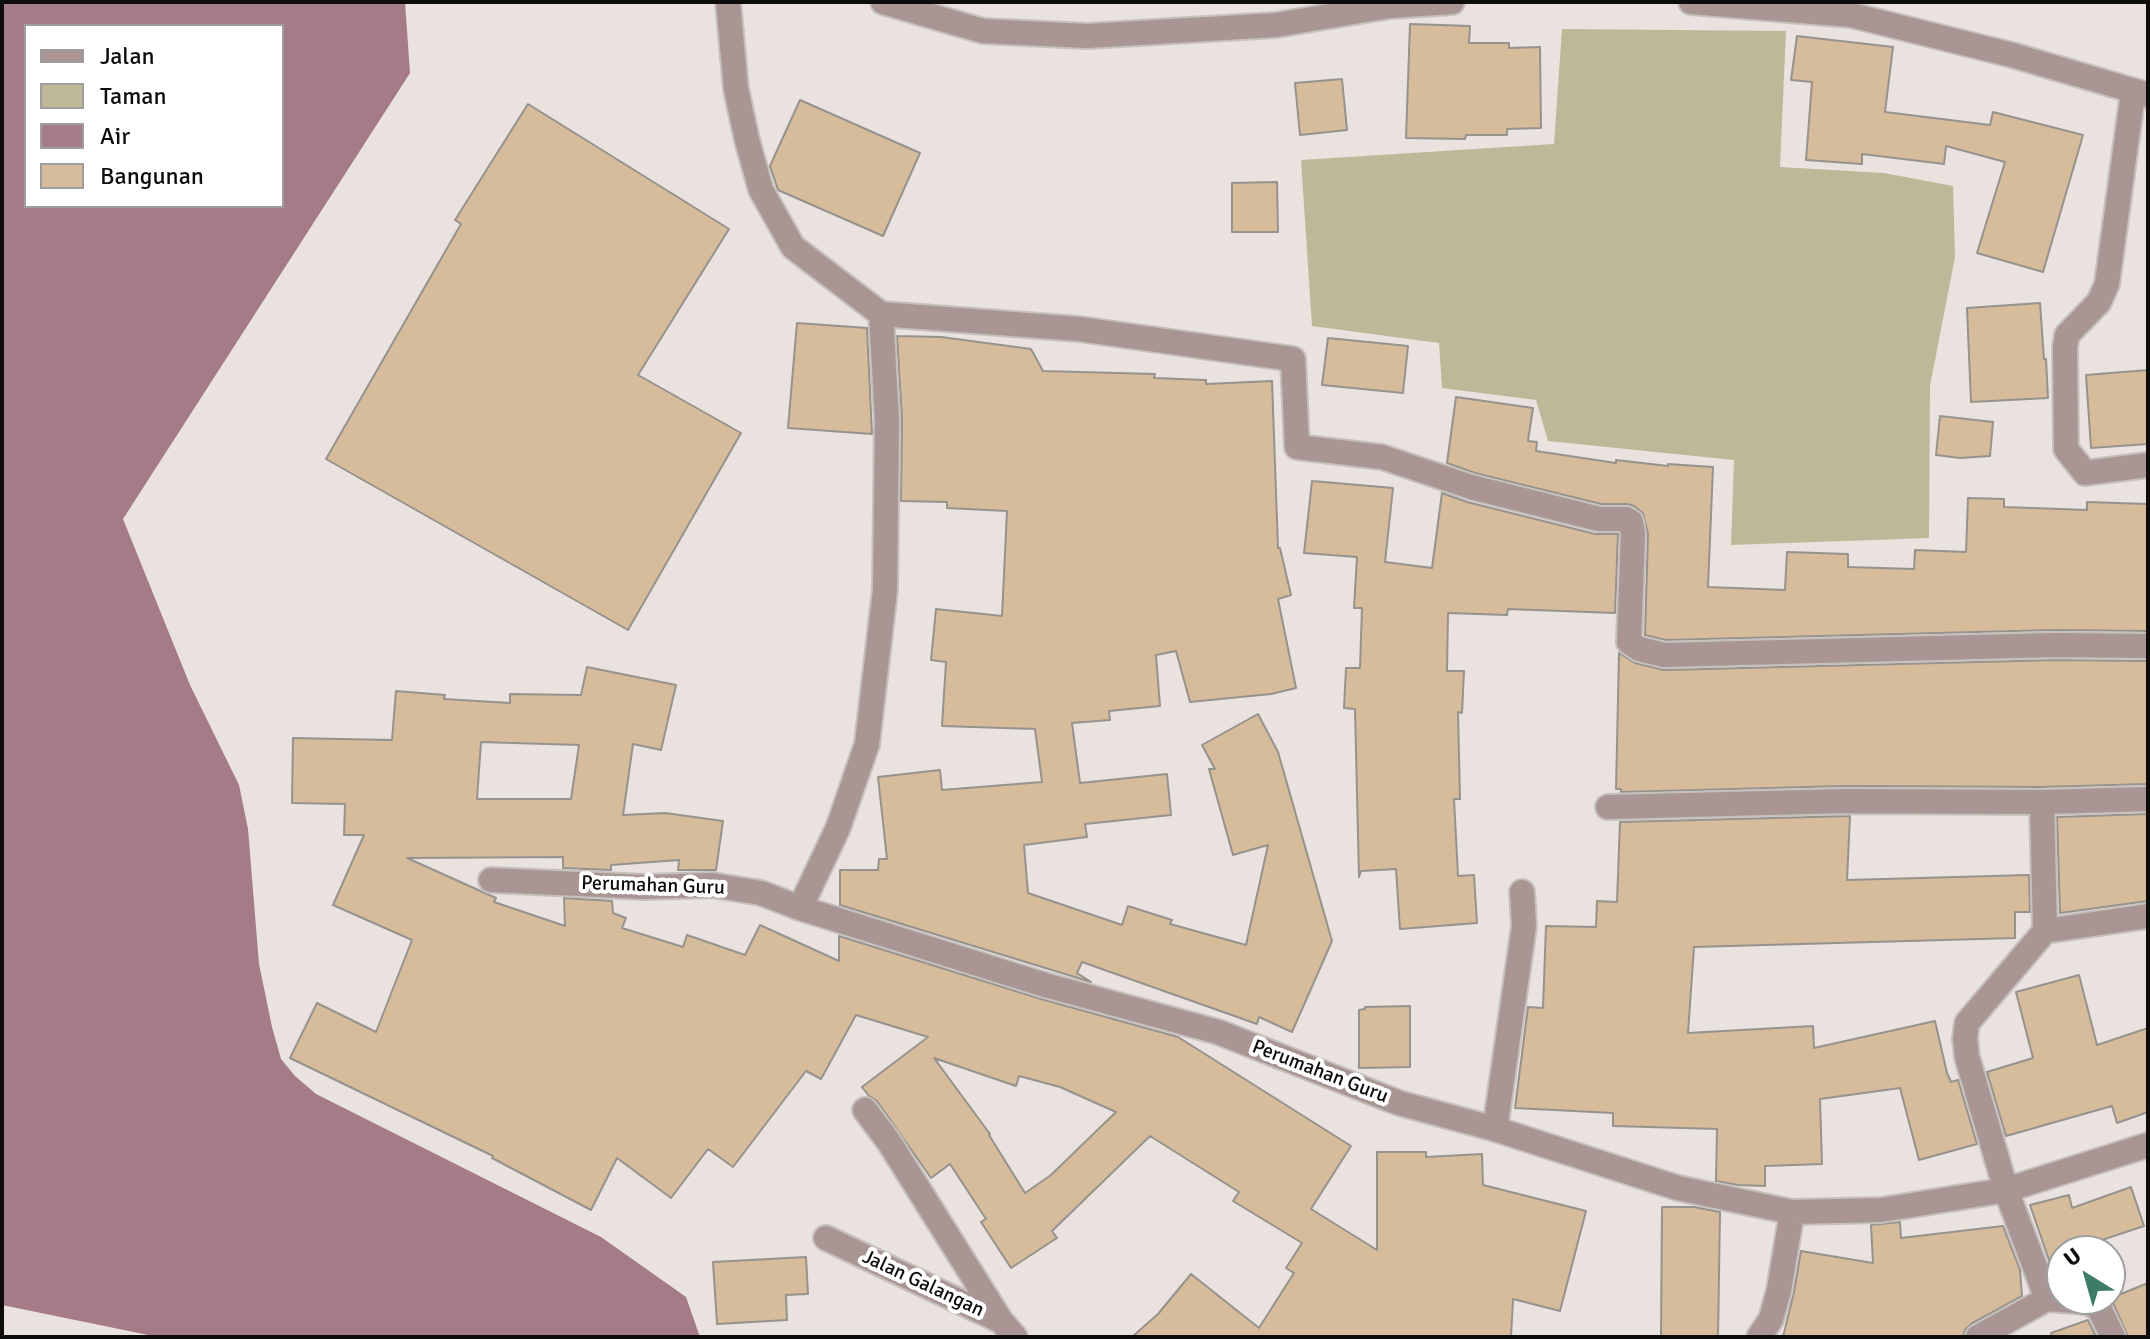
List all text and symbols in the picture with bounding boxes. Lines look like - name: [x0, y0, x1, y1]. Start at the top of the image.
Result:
- legend: [24, 24, 284, 208]
- text: Jalan: [100, 41, 155, 71]
- text: Taman: [100, 81, 167, 111]
- text: Air: [100, 121, 130, 151]
- text: Bangunan: [100, 161, 204, 191]
- street label: Perumahan Guru: [581, 872, 725, 900]
- street label: Perumahan Guru: [1249, 1035, 1391, 1109]
- north arrow: [2046, 1235, 2126, 1315]
- text: U: [2058, 1242, 2086, 1272]
- street label: Jalan Galangan: [858, 1245, 988, 1323]

